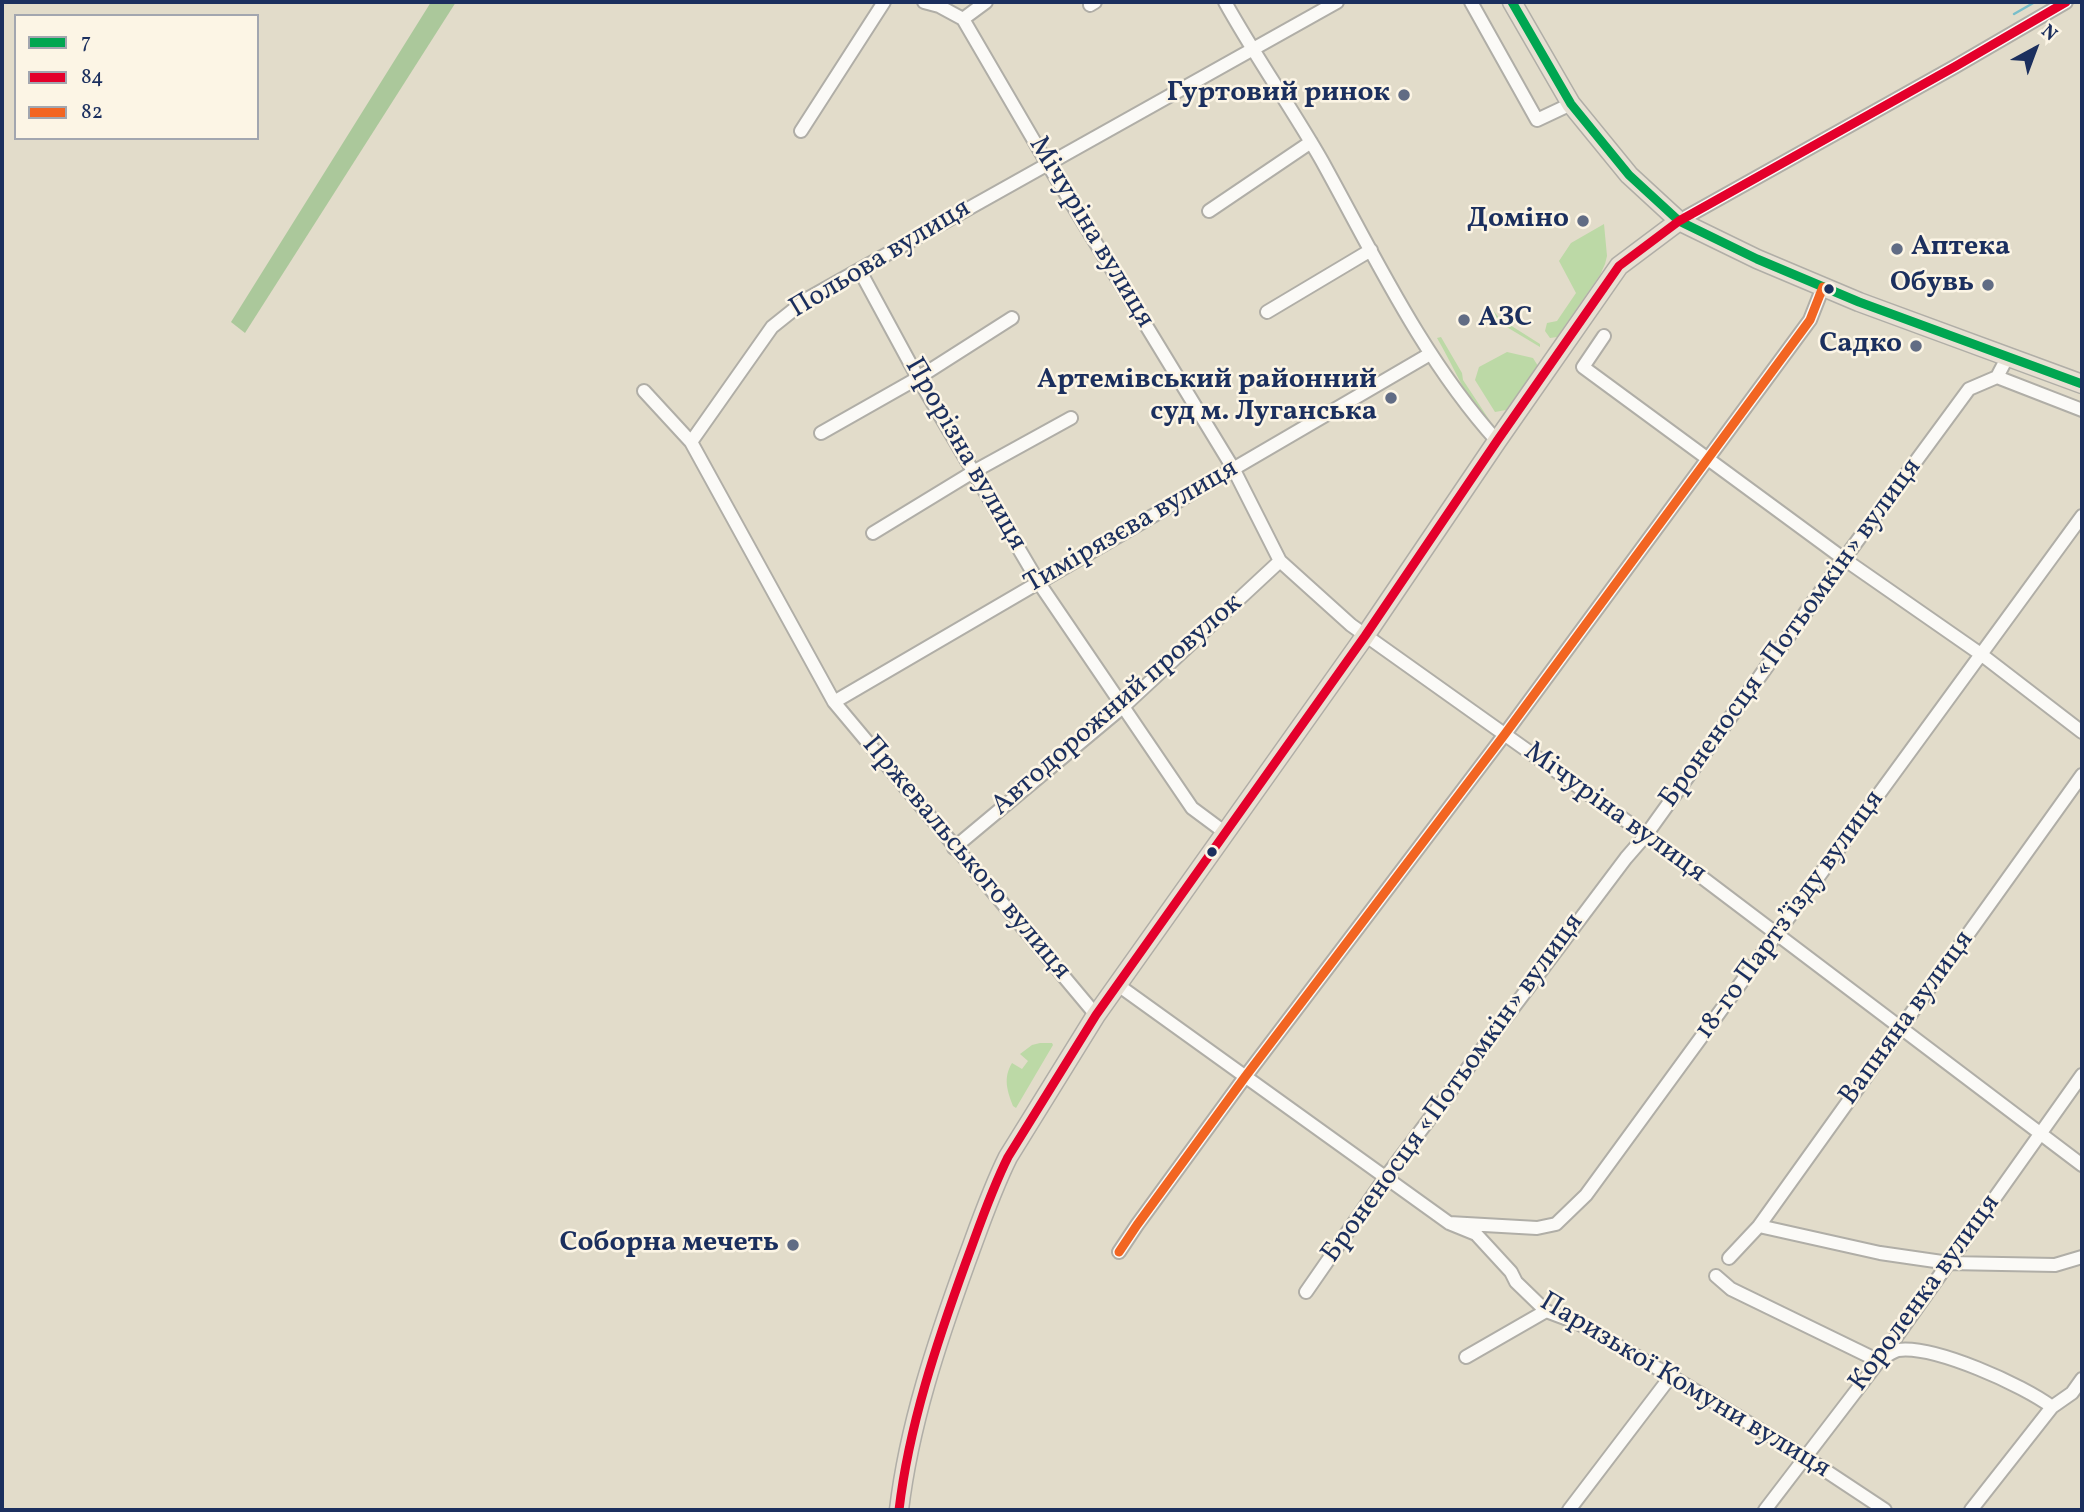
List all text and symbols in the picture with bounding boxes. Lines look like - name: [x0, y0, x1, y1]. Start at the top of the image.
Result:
- legend: [14, 14, 259, 140]
- north arrow: [2000, 14, 2070, 84]
- text: N: [2035, 19, 2063, 47]
- text: 7: [81, 28, 91, 57]
- text: 84: [81, 63, 104, 92]
- place label: Гуртовий ринок: [1167, 78, 1390, 112]
- marker: Гуртовий ринок: [1396, 87, 1412, 103]
- text: 82: [81, 98, 103, 127]
- street label: Мічуріна вулиця: [1020, 131, 1160, 335]
- street label: Польова вулиця: [785, 193, 977, 327]
- place label: Доміно: [1467, 204, 1569, 238]
- marker: Доміно: [1575, 213, 1591, 229]
- place label: Аптека: [1911, 232, 2010, 266]
- marker: Аптека: [1889, 241, 1905, 257]
- place label: Обувь: [1890, 268, 1974, 302]
- marker: Обувь: [1980, 277, 1996, 293]
- unlabelled marker: [1822, 282, 1836, 296]
- place label: АЗС: [1478, 303, 1532, 337]
- marker: АЗС: [1456, 312, 1472, 328]
- place label: Садко: [1819, 329, 1902, 363]
- marker: Садко: [1908, 338, 1924, 354]
- street label: Прорізна вулиця: [895, 353, 1033, 557]
- place label: Артемівський районний суд м. Луганська: [1037, 365, 1377, 431]
- marker: Артемівський районний суд м. Луганська: [1383, 390, 1399, 406]
- street label: Тимірязєва вулиця: [1019, 453, 1245, 603]
- street label: Броненосця «Потьомкін» вулиця: [1654, 453, 1930, 815]
- street label: Автодорожний провулок: [986, 588, 1250, 824]
- street label: Пржевальського вулиця: [853, 730, 1077, 988]
- street label: Мічуріна вулиця: [1516, 737, 1712, 891]
- street label: 18-го Партз’їзду вулиця: [1689, 785, 1893, 1047]
- unlabelled marker: [1205, 845, 1219, 859]
- street label: Броненосця «Потьомкін» вулиця: [1316, 908, 1592, 1270]
- street label: Вапняна вулиця: [1833, 925, 1983, 1113]
- street label: Короленка вулиця: [1843, 1189, 2009, 1399]
- place label: Соборна мечеть: [560, 1228, 779, 1262]
- marker: Соборна мечеть: [785, 1237, 801, 1253]
- street label: Паризької Комуни вулиця: [1532, 1287, 1836, 1487]

